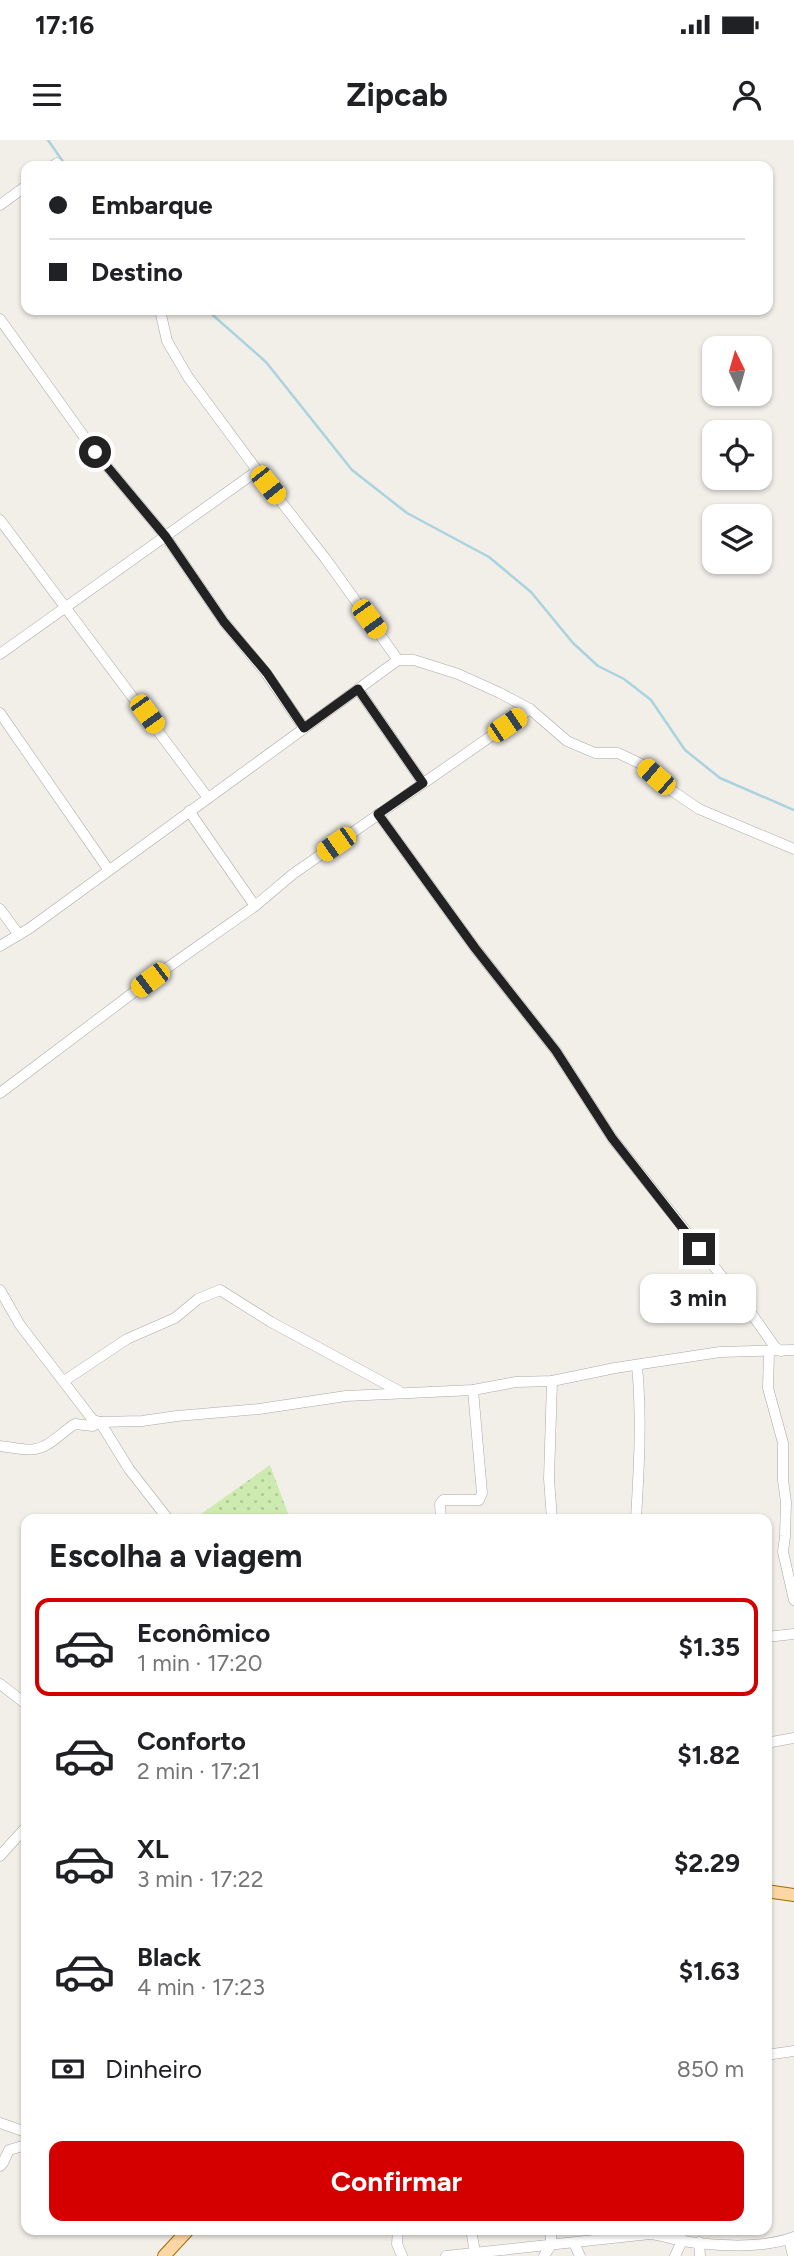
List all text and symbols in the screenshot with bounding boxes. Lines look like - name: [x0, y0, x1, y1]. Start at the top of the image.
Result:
- text: 17:16: [35, 9, 94, 41]
- icon: menu: [28, 76, 66, 114]
- text: Zipcab: [346, 76, 448, 114]
- icon: person: [728, 76, 766, 114]
- text: Embarque: [91, 189, 213, 221]
- text: Destino: [91, 256, 183, 288]
- north arrow: [702, 336, 772, 406]
- map controls: [702, 336, 772, 574]
- button: locate: [702, 420, 772, 490]
- route start: [79, 436, 111, 468]
- car: [247, 462, 290, 508]
- button: layers: [702, 504, 772, 574]
- car: [349, 596, 390, 642]
- car: [127, 691, 168, 737]
- car: [484, 705, 531, 745]
- car: [634, 755, 679, 799]
- car: [313, 823, 360, 865]
- car: [127, 959, 174, 1001]
- route end: [683, 1233, 715, 1265]
- callout: 3 min: [641, 1274, 757, 1322]
- text: 3 min: [669, 1284, 727, 1312]
- text: Escolha a viagem: [49, 1537, 302, 1575]
- icon: car: [53, 1616, 116, 1679]
- text: Econômico: [137, 1617, 270, 1649]
- text: $1.35: [679, 1631, 740, 1663]
- text: 1 min · 17:20: [137, 1649, 262, 1677]
- icon: car: [53, 1724, 116, 1787]
- text: Conforto: [137, 1725, 246, 1757]
- text: $1.82: [677, 1739, 740, 1771]
- text: 2 min · 17:21: [137, 1757, 261, 1785]
- icon: car: [53, 1832, 116, 1895]
- text: XL: [137, 1833, 169, 1865]
- text: $2.29: [674, 1847, 740, 1879]
- text: 3 min · 17:22: [137, 1865, 264, 1893]
- icon: car: [53, 1940, 116, 2003]
- text: Black: [137, 1941, 201, 1973]
- text: $1.63: [679, 1955, 740, 1987]
- text: 4 min · 17:23: [137, 1973, 265, 2001]
- icon: cash: [49, 2050, 87, 2088]
- text: Dinheiro: [105, 2053, 202, 2085]
- text: 850 m: [677, 2055, 744, 2083]
- button: Confirmar: [49, 2141, 744, 2221]

